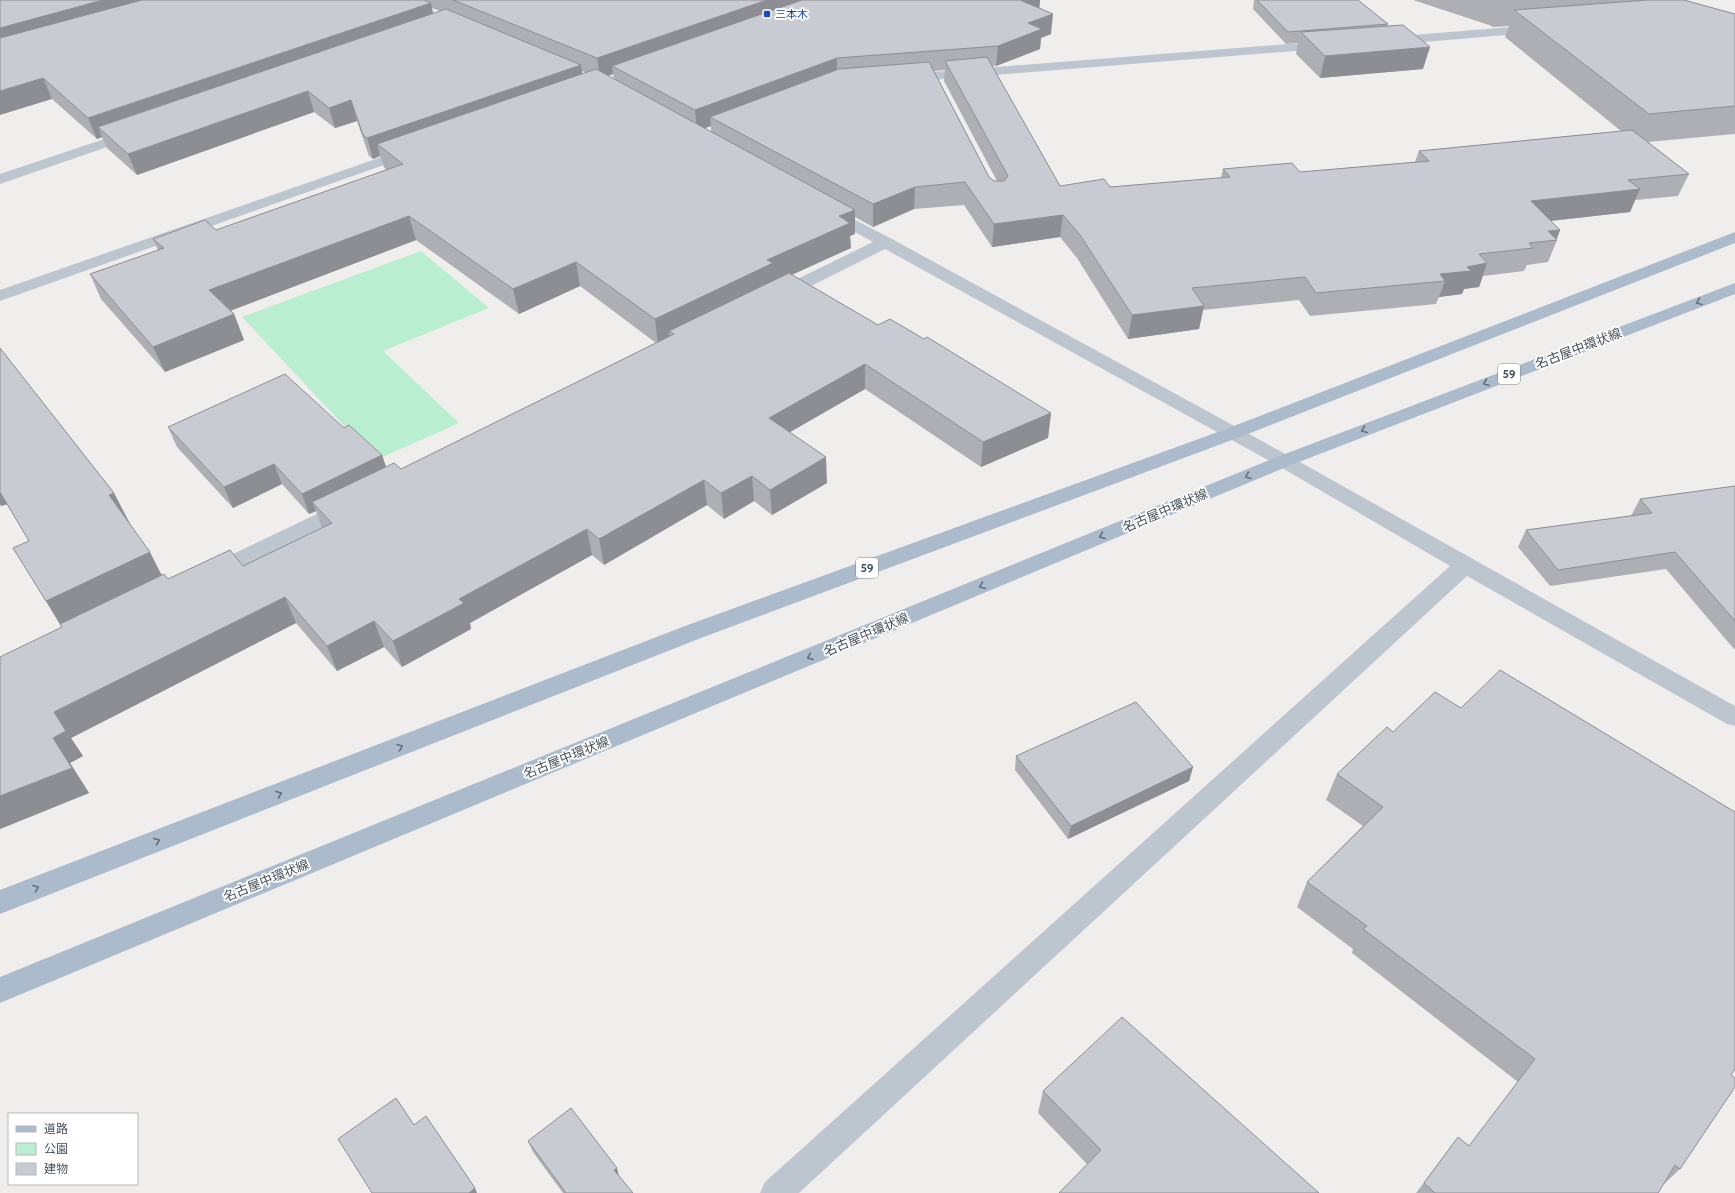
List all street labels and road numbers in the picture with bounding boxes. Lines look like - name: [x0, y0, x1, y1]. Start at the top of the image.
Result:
- street label: 名古屋中環状線: [1533, 324, 1623, 372]
- road number: 59: [1498, 364, 1520, 384]
- street label: 名古屋中環状線: [1120, 485, 1210, 535]
- road number: 59: [856, 558, 878, 578]
- street label: 名古屋中環状線: [821, 609, 911, 659]
- street label: 名古屋中環状線: [521, 733, 611, 781]
- street label: 名古屋中環状線: [221, 856, 311, 904]

